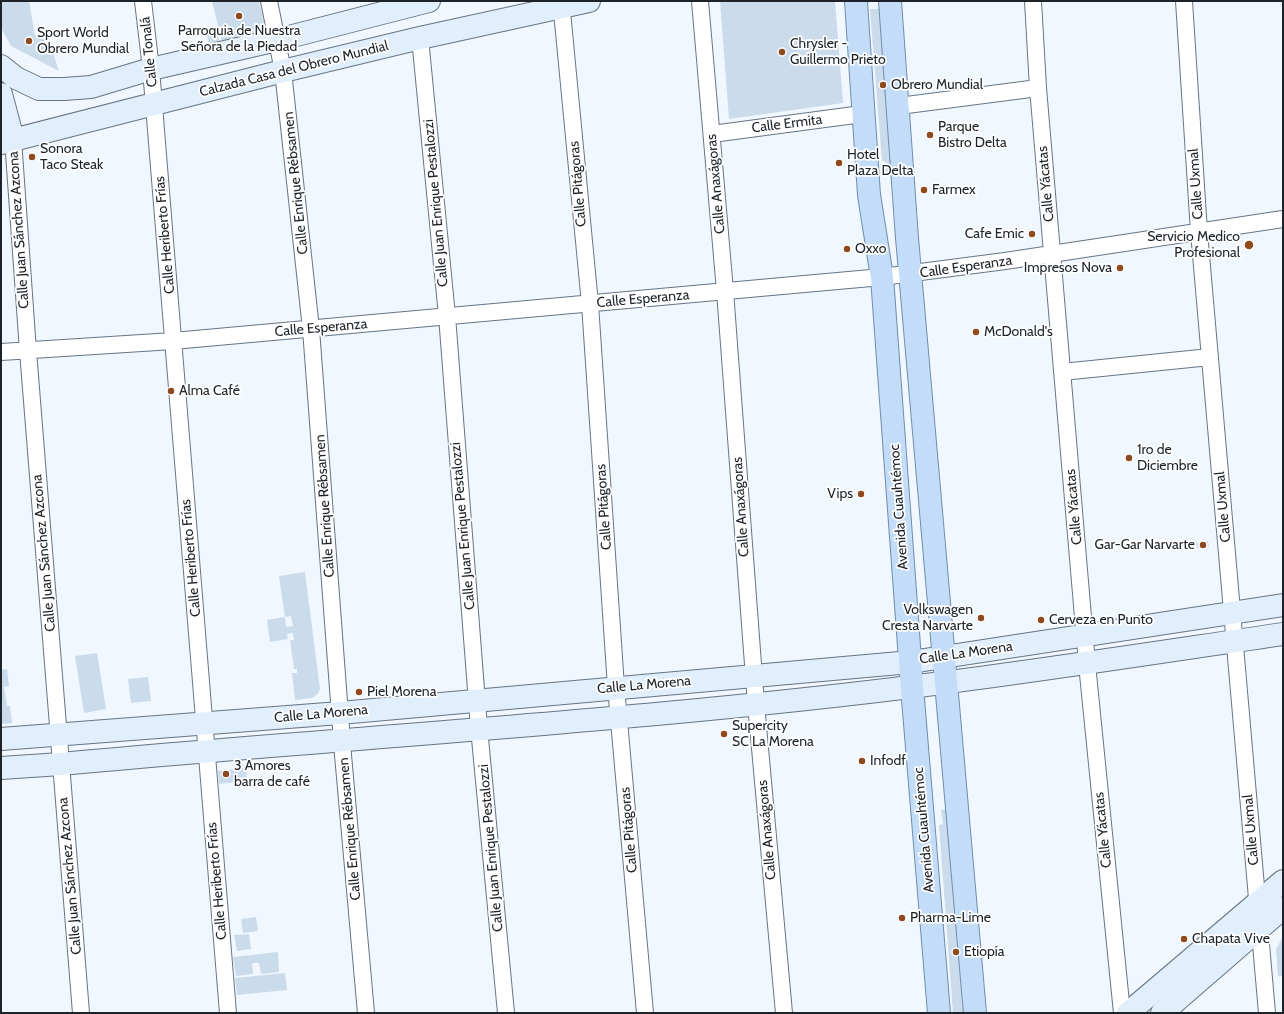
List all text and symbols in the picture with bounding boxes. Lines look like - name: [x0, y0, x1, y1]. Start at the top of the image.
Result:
- marker: Parroquia de Nuestra Señora de la Piedad: [234, 11, 244, 21]
- street label: Calle Tonalá: [137, 16, 161, 88]
- place label: Parroquia de Nuestra Señora de la Piedad: [178, 23, 300, 56]
- place label: Sport World Obrero Mundial: [37, 25, 129, 58]
- marker: Sport World Obrero Mundial: [24, 36, 34, 46]
- place label: Chrysler - Guillermo Prieto: [790, 36, 886, 68]
- street label: Calzada Casa del Obrero Mundial: [198, 37, 390, 101]
- marker: Chrysler - Guillermo Prieto: [777, 47, 787, 57]
- place label: Obrero Mundial: [891, 77, 983, 93]
- marker: Obrero Mundial: [878, 80, 888, 90]
- street label: Calle Enrique Rébsamen: [280, 111, 312, 255]
- street label: Calle Ermita: [751, 111, 823, 137]
- street label: Calle Juan Enrique Pestalozzi: [420, 119, 452, 287]
- place label: Parque Bistro Delta: [938, 119, 1007, 152]
- marker: Parque Bistro Delta: [925, 130, 935, 140]
- street label: Calle Anaxágoras: [703, 133, 729, 235]
- street label: Calle Pitágoras: [566, 140, 590, 228]
- place label: Sonora Taco Steak: [40, 141, 103, 174]
- street label: Calle Yácatas: [1034, 145, 1058, 223]
- place label: Hotel Plaza Delta: [847, 147, 913, 180]
- street label: Calle Uxmal: [1185, 148, 1207, 220]
- street label: Calle Juan Sánchez Azcona: [5, 151, 33, 309]
- marker: Sonora Taco Steak: [27, 152, 37, 162]
- marker: Hotel Plaza Delta: [834, 158, 844, 168]
- street label: Calle Heriberto Frías: [151, 176, 179, 294]
- place label: Farmex: [932, 182, 976, 198]
- marker: Farmex: [919, 185, 929, 195]
- place label: Cafe Emic: [965, 226, 1024, 242]
- marker: Cafe Emic: [1027, 229, 1037, 239]
- place label: Servicio Medico Profesional: [1147, 229, 1240, 262]
- marker: Servicio Medico Profesional: [1243, 239, 1255, 251]
- place label: Oxxo: [855, 241, 886, 257]
- marker: Oxxo: [842, 244, 852, 254]
- street label: Calle Esperanza: [919, 252, 1013, 282]
- place label: Impresos Nova: [1024, 260, 1112, 276]
- marker: Impresos Nova: [1115, 263, 1125, 273]
- street label: Calle Esperanza: [596, 287, 690, 311]
- street label: Calle Esperanza: [274, 316, 368, 340]
- place label: McDonald's: [984, 324, 1053, 340]
- marker: McDonald's: [971, 327, 981, 337]
- place label: Alma Café: [179, 383, 240, 399]
- marker: Alma Café: [166, 386, 176, 396]
- street label: Calle Enrique Rébsamen: [312, 434, 338, 578]
- street label: Calle Juan Enrique Pestalozzi: [447, 442, 479, 610]
- place label: 1ro de Diciembre: [1137, 442, 1198, 474]
- street label: Avenida Cuauhtémoc: [886, 444, 912, 570]
- marker: 1ro de Diciembre: [1124, 453, 1134, 463]
- street label: Calle Anaxágoras: [729, 456, 753, 558]
- street label: Calle Pitágoras: [593, 463, 615, 551]
- street label: Calle Yácatas: [1062, 468, 1086, 546]
- street label: Calle Uxmal: [1212, 471, 1234, 543]
- street label: Calle Juan Sánchez Azcona: [29, 474, 59, 632]
- place label: Vips: [827, 486, 853, 502]
- marker: Vips: [856, 489, 866, 499]
- street label: Calle Heriberto Frías: [177, 499, 205, 617]
- place label: Gar-Gar Narvarte: [1094, 537, 1195, 553]
- marker: Gar-Gar Narvarte: [1198, 540, 1208, 550]
- place label: Volkswagen Cresta Narvarte: [882, 602, 973, 634]
- place label: Cerveza en Punto: [1049, 612, 1153, 628]
- marker: Volkswagen Cresta Narvarte: [976, 613, 986, 623]
- marker: Cerveza en Punto: [1036, 615, 1046, 625]
- street label: Calle La Morena: [918, 638, 1014, 668]
- street label: Calle La Morena: [596, 673, 692, 697]
- place label: Piel Morena: [367, 684, 436, 700]
- marker: Piel Morena: [354, 687, 364, 697]
- street label: Calle La Morena: [273, 702, 369, 726]
- place label: Supercity SC La Morena: [732, 718, 814, 750]
- marker: Supercity SC La Morena: [719, 729, 729, 739]
- place label: Infodf: [870, 753, 906, 769]
- marker: Infodf: [857, 756, 867, 766]
- street label: Calle Enrique Rébsamen: [335, 757, 365, 901]
- place label: 3 Amores barra de café: [234, 758, 310, 790]
- street label: Calle Juan Enrique Pestalozzi: [475, 764, 507, 932]
- street label: Avenida Cuauhtémoc: [910, 767, 938, 893]
- marker: 3 Amores barra de café: [221, 769, 231, 779]
- street label: Calle Anaxágoras: [754, 779, 780, 881]
- street label: Calle Pitágoras: [617, 786, 641, 874]
- street label: Calle Yácatas: [1091, 791, 1115, 869]
- street label: Calle Uxmal: [1240, 794, 1262, 866]
- street label: Calle Juan Sánchez Azcona: [55, 797, 85, 955]
- street label: Calle Heriberto Frías: [203, 822, 231, 940]
- place label: Pharma-Lime: [910, 910, 991, 926]
- marker: Pharma-Lime: [897, 913, 907, 923]
- place label: Chapata Vive: [1192, 931, 1270, 947]
- marker: Chapata Vive: [1179, 934, 1189, 944]
- place label: Etiopía: [964, 944, 1004, 960]
- marker: Etiopía: [951, 947, 961, 957]

